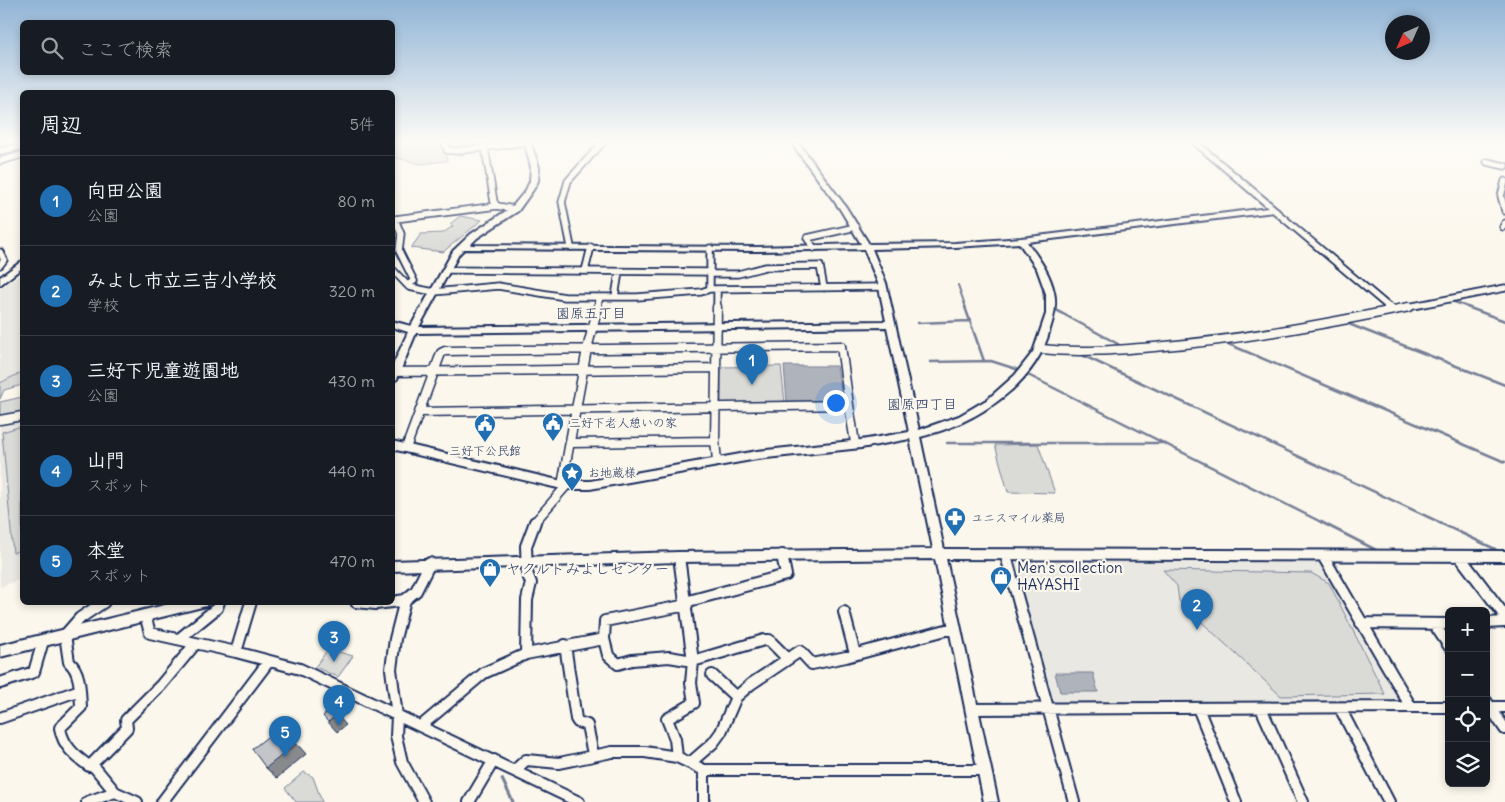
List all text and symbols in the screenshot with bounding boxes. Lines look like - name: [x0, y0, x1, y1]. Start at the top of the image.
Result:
- north arrow: [1385, 15, 1430, 60]
- search box: [20, 20, 395, 75]
- icon: search: [38, 34, 66, 62]
- text: ここで検索: [78, 37, 173, 61]
- text: 周辺: [40, 111, 82, 138]
- text: 5件: [350, 114, 375, 134]
- text: 向田公園: [87, 178, 163, 202]
- text: 1: [53, 191, 59, 211]
- text: 80 m: [337, 191, 375, 211]
- text: 公園: [87, 205, 119, 225]
- text: みよし市立三吉小学校: [87, 268, 277, 292]
- text: 2: [52, 281, 60, 301]
- text: 320 m: [329, 281, 375, 301]
- text: 学校: [87, 295, 119, 315]
- district label: 園原五丁目: [556, 304, 626, 322]
- pin: 1: [736, 344, 768, 385]
- text: 三好下児童遊園地: [87, 358, 239, 382]
- text: 3: [51, 371, 61, 391]
- text: 430 m: [328, 371, 375, 391]
- text: 公園: [87, 385, 119, 405]
- your location: [823, 390, 849, 416]
- district label: 園原四丁目: [887, 395, 957, 413]
- public building icon: 三好下老人憩いの家: [541, 411, 565, 442]
- public building icon: 三好下公民館: [473, 412, 497, 443]
- place label: 三好下老人憩いの家: [569, 415, 677, 430]
- place label: 三好下公民館: [449, 443, 521, 458]
- text: 山門: [87, 448, 125, 472]
- text: 4: [51, 461, 61, 481]
- text: 440 m: [328, 461, 375, 481]
- place icon: お地蔵様: [560, 461, 584, 492]
- place label: お地蔵様: [588, 465, 636, 480]
- text: スポット: [87, 475, 151, 495]
- pharmacy icon: ユニスマイル薬局: [943, 506, 967, 537]
- place label: ユニスマイル薬局: [971, 510, 1066, 525]
- text: 本堂: [87, 538, 125, 562]
- text: 5: [51, 551, 61, 571]
- text: 470 m: [330, 551, 375, 571]
- shop icon: ヤクルトみよしセンター: [478, 557, 502, 588]
- place label: Men's collection HAYASHI: [1017, 558, 1123, 594]
- place label: ヤクルトみよしセンター: [506, 559, 670, 578]
- text: スポット: [87, 565, 151, 585]
- shop icon: Men's collection HAYASHI: [989, 565, 1013, 596]
- pin: 2: [1181, 589, 1213, 630]
- map controls: [1445, 607, 1490, 787]
- button: +: [1445, 607, 1490, 652]
- pin: 3: [318, 621, 350, 662]
- button: −: [1445, 652, 1490, 697]
- pin: 4: [323, 685, 355, 726]
- button: locate: [1445, 697, 1490, 742]
- pin: 5: [269, 716, 301, 757]
- button: layers: [1445, 742, 1490, 787]

